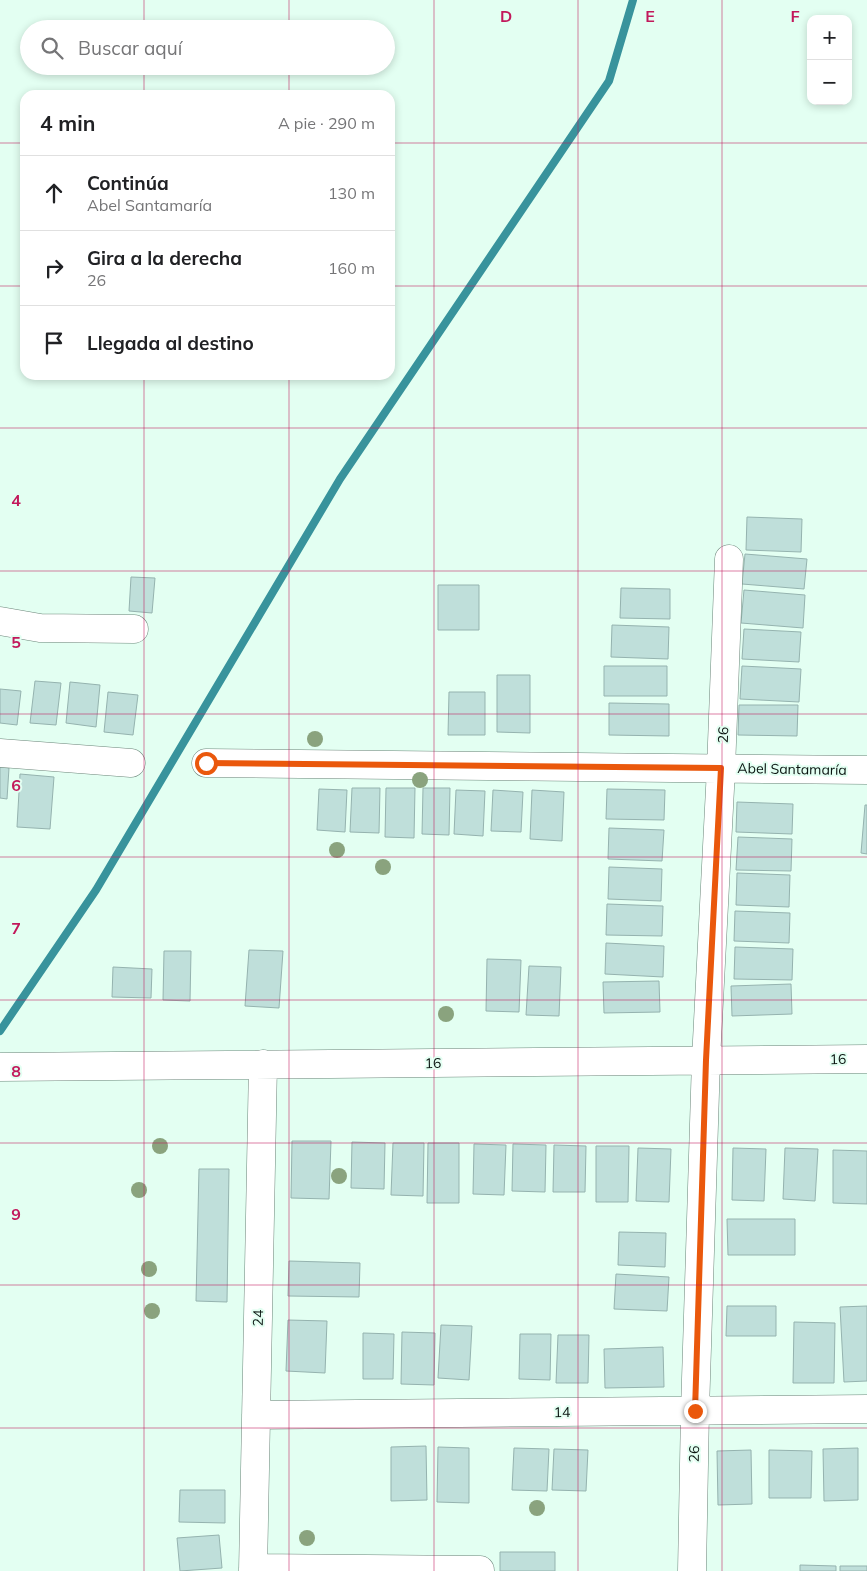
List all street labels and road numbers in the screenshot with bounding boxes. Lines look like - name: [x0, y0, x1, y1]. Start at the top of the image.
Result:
- street label: 26: [714, 726, 732, 744]
- street label: Abel Santamaría: [737, 759, 847, 779]
- street label: 16: [829, 1050, 847, 1068]
- street label: 16: [424, 1054, 442, 1072]
- street label: 24: [249, 1309, 267, 1327]
- street label: 14: [553, 1403, 571, 1421]
- street label: 26: [685, 1445, 703, 1463]

